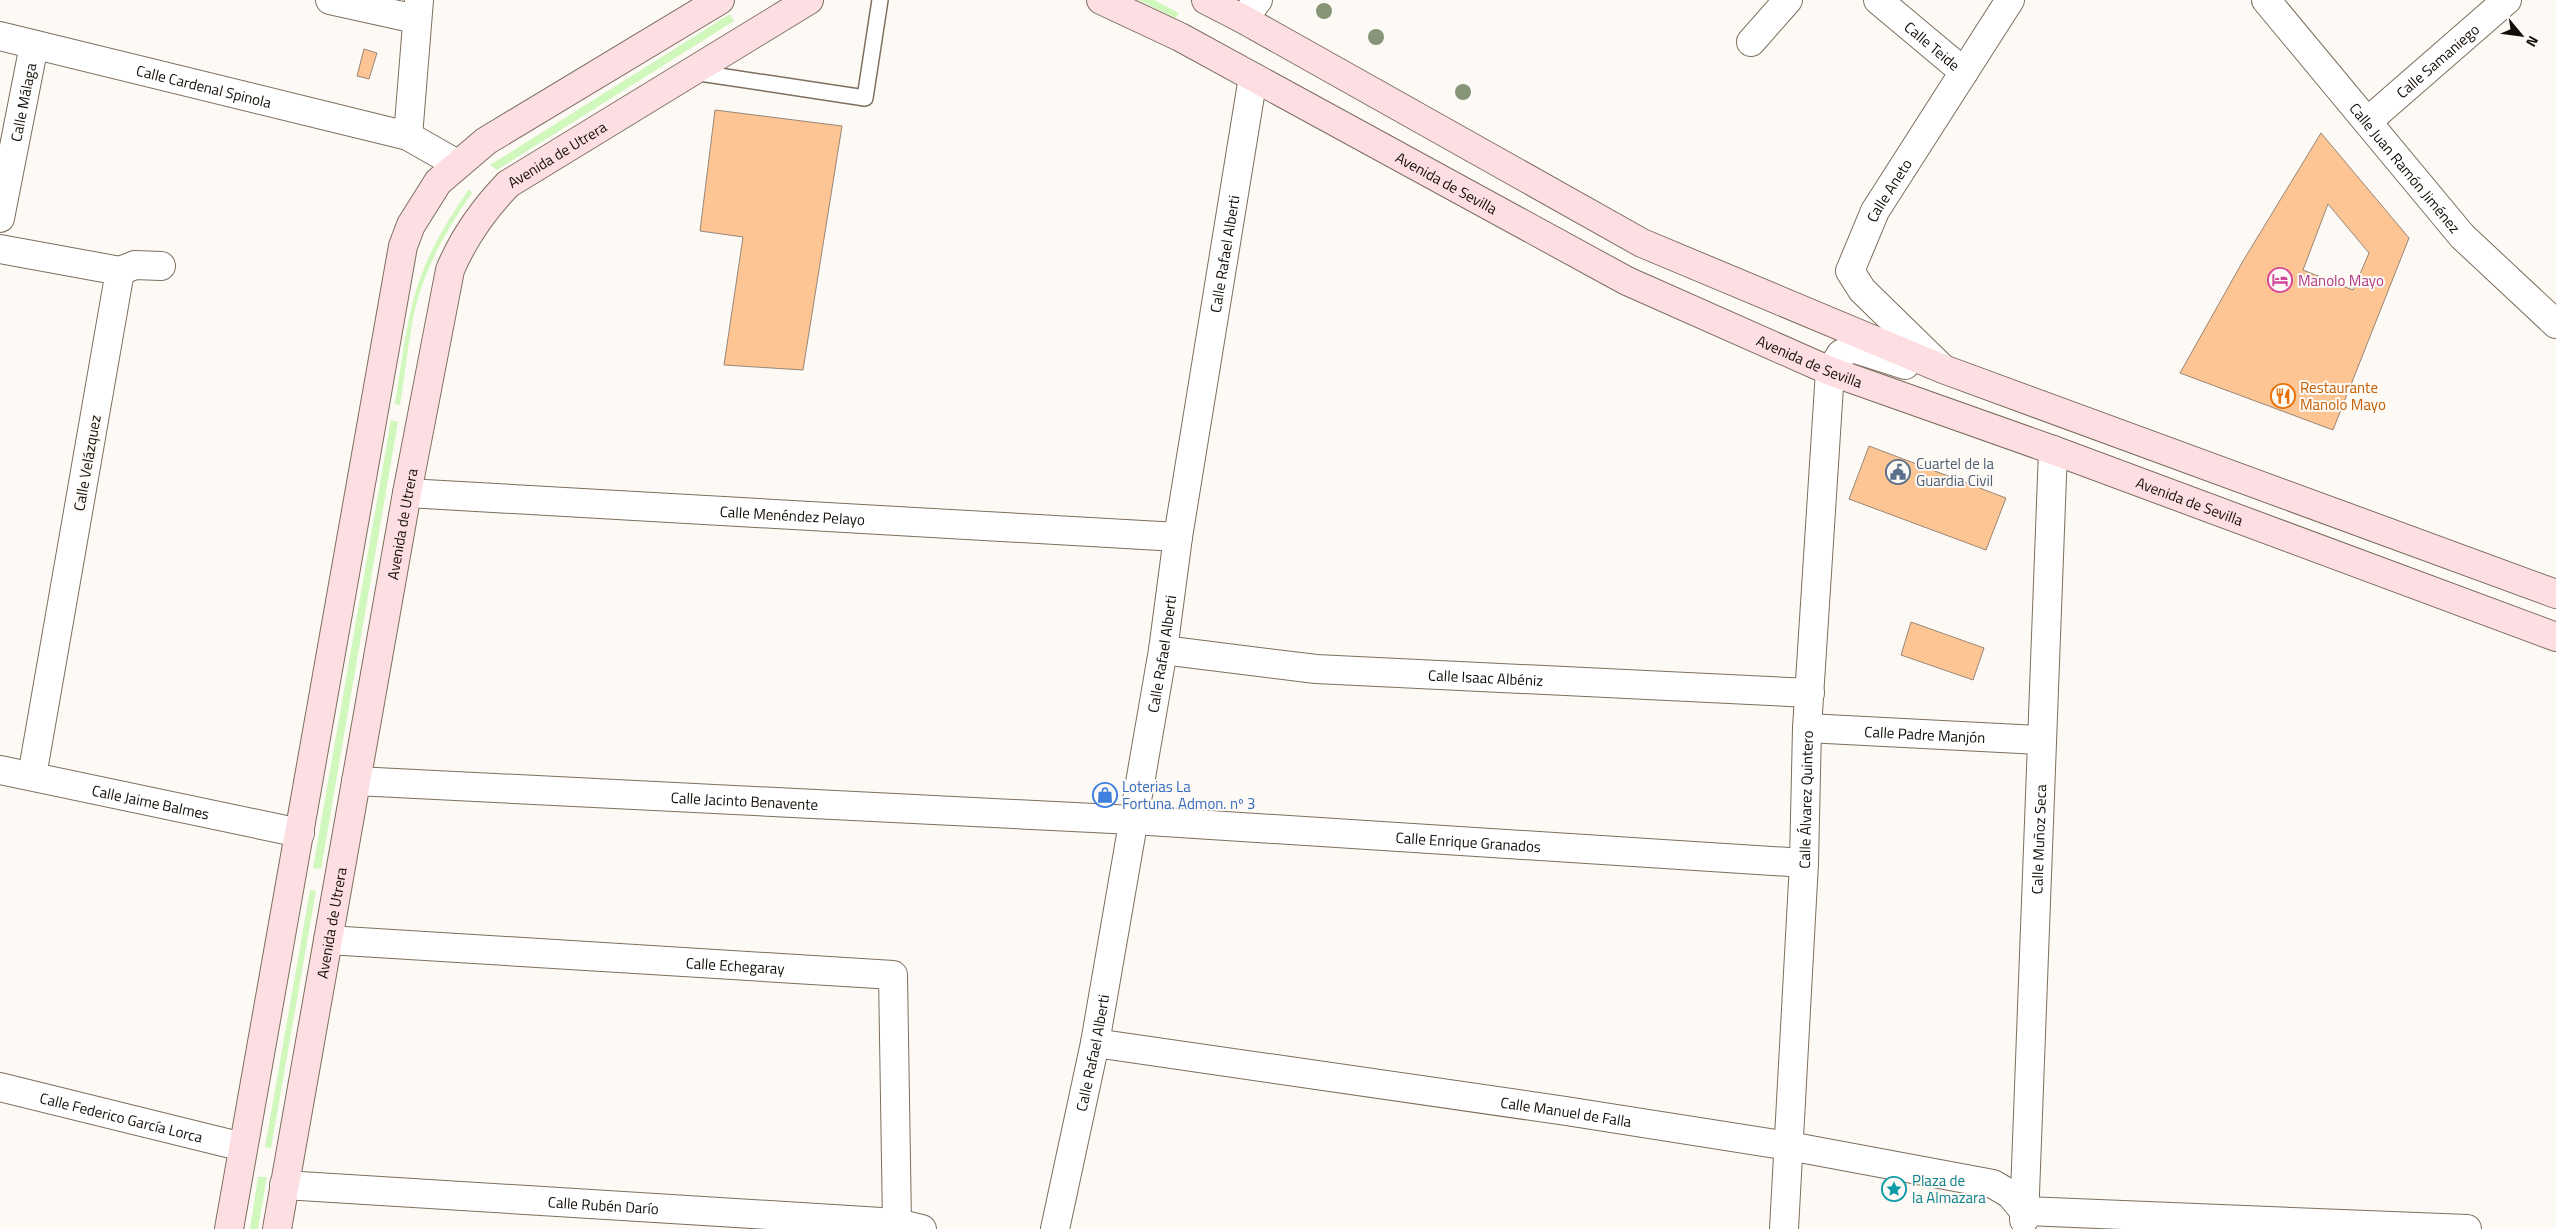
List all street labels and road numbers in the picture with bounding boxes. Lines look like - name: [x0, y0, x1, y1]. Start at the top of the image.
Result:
- street label: Calle Teide: [1900, 15, 1965, 76]
- street label: Calle Samaniego: [2391, 18, 2484, 103]
- street label: Calle Cardenal Spinola: [134, 58, 274, 114]
- street label: Calle Málaga: [4, 60, 42, 144]
- street label: Calle Juan Ramón Jiménez: [2344, 97, 2466, 238]
- street label: Avenida de Utrera: [503, 115, 611, 193]
- street label: Avenida de Sevilla: [1392, 145, 1502, 220]
- street label: Calle Aneto: [1860, 154, 1917, 225]
- street label: Calle Rafael Alberti: [1203, 193, 1245, 314]
- street label: Avenida de Sevilla: [1753, 328, 1866, 393]
- street label: Calle Velázquez: [67, 413, 107, 513]
- street label: Avenida de Utrera: [380, 466, 423, 581]
- street label: Avenida de Sevilla: [2133, 470, 2247, 531]
- street label: Calle Menéndez Pelayo: [719, 499, 866, 531]
- street label: Calle Rafael Alberti: [1141, 594, 1182, 715]
- street label: Calle Isaac Albéniz: [1428, 663, 1544, 692]
- street label: Calle Padre Manjón: [1864, 719, 1986, 749]
- street label: Calle Álvarez Quintero: [1792, 730, 1818, 869]
- street label: Calle Jaime Balmes: [90, 778, 212, 825]
- street label: Calle Muñoz Seca: [2025, 783, 2052, 895]
- street label: Calle Jacinto Benavente: [670, 785, 819, 816]
- street label: Calle Enrique Granados: [1395, 825, 1542, 858]
- street label: Avenida de Utrera: [310, 865, 352, 980]
- street label: Calle Echegaray: [685, 951, 785, 980]
- street label: Calle Rafael Alberti: [1069, 993, 1115, 1114]
- street label: Calle Federico García Lorca: [38, 1086, 206, 1148]
- street label: Calle Manuel de Falla: [1499, 1090, 1634, 1133]
- street label: Calle Rubén Darío: [547, 1190, 660, 1220]

